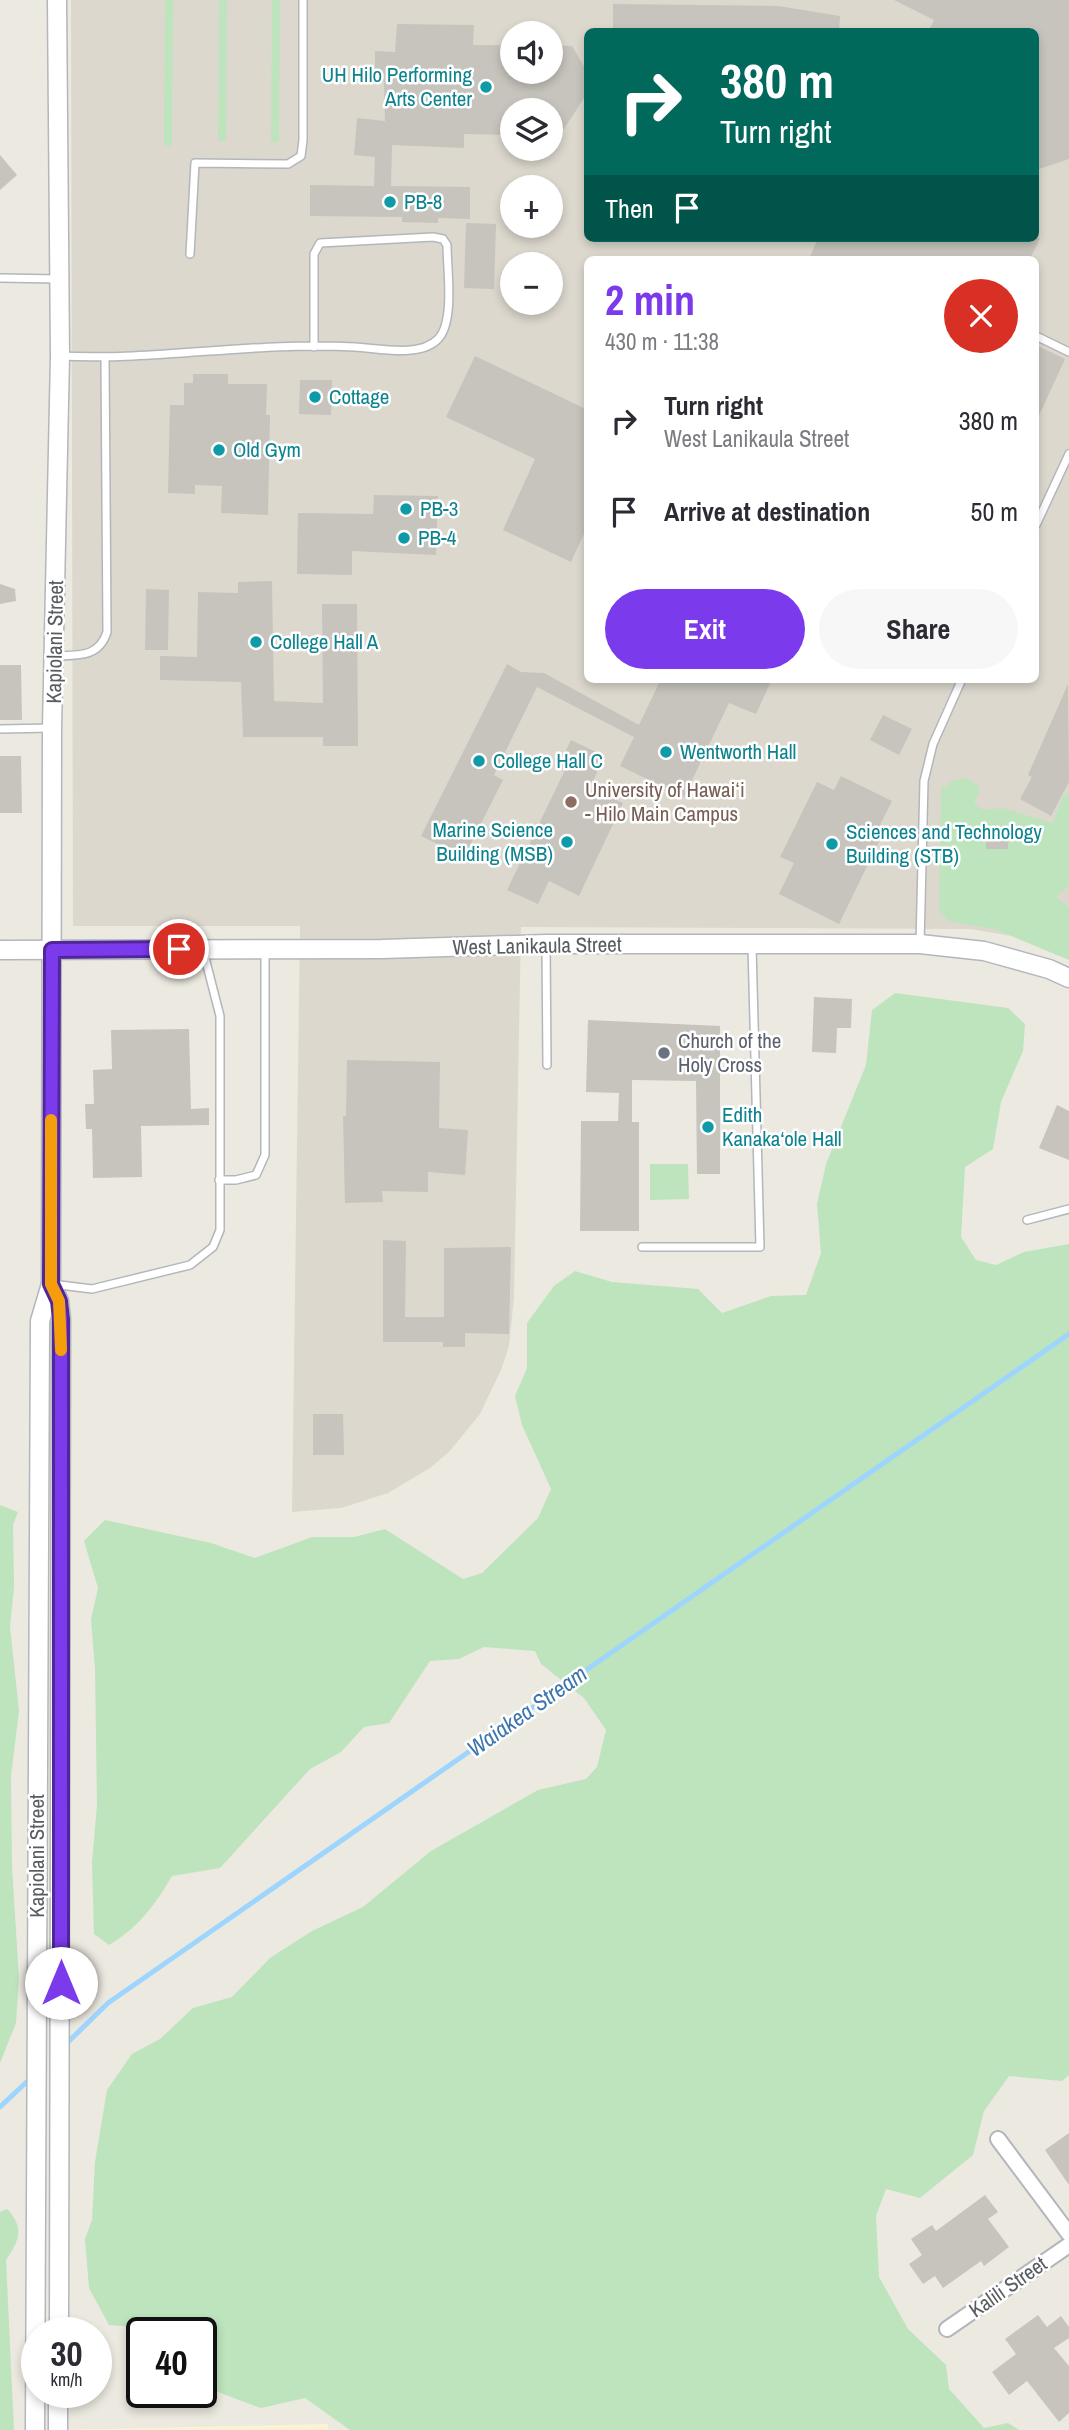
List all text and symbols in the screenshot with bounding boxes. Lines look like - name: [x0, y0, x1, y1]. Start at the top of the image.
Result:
- map controls: [500, 21, 563, 315]
- button: sound: [500, 21, 563, 84]
- text: 380 m: [720, 47, 834, 113]
- icon: right: [605, 56, 696, 147]
- place label: UH Hilo Performing Arts Center: [322, 60, 472, 113]
- marker: UH Hilo Performing Arts Center: [478, 79, 494, 95]
- button: layers: [500, 98, 563, 161]
- text: Turn right: [720, 110, 832, 153]
- button: +: [500, 175, 563, 238]
- place label: PB-8: [404, 187, 442, 216]
- icon: arrive: [668, 189, 706, 227]
- text: Then: [605, 191, 654, 226]
- marker: PB-8: [382, 194, 398, 210]
- button: −: [500, 252, 563, 315]
- text: 2 min: [605, 272, 695, 328]
- button: close: [944, 279, 1018, 353]
- text: 430 m · 11:38: [605, 326, 719, 357]
- place label: Cottage: [329, 382, 389, 411]
- text: Turn right: [664, 388, 763, 423]
- marker: Cottage: [307, 389, 323, 405]
- icon: right: [605, 402, 643, 440]
- text: 380 m: [959, 403, 1018, 438]
- text: West Lanikaula Street: [664, 423, 849, 454]
- place label: Old Gym: [233, 435, 301, 464]
- marker: Old Gym: [211, 442, 227, 458]
- icon: arrive: [605, 493, 643, 531]
- place label: PB-3: [420, 494, 458, 523]
- text: Arrive at destination: [664, 494, 870, 529]
- text: 50 m: [971, 494, 1018, 529]
- marker: PB-3: [398, 501, 414, 517]
- place label: PB-4: [418, 523, 457, 552]
- marker: PB-4: [396, 530, 412, 546]
- street label: Kapiolani Street: [39, 580, 70, 704]
- button: Exit: [605, 589, 805, 669]
- button: Share: [819, 589, 1018, 669]
- place label: College Hall A: [270, 627, 379, 656]
- marker: College Hall A: [248, 634, 264, 650]
- place label: Wentworth Hall: [680, 737, 796, 766]
- marker: Wentworth Hall: [658, 744, 674, 760]
- place label: College Hall C: [493, 746, 603, 775]
- marker: College Hall C: [471, 753, 487, 769]
- place label: University of Hawaiʻi - Hilo Main Campus: [585, 775, 745, 828]
- marker: University of Hawaiʻi - Hilo Main Campus: [563, 794, 579, 810]
- place label: Marine Science Building (MSB): [432, 815, 553, 868]
- place label: Sciences and Technology Building (STB): [846, 817, 1042, 870]
- marker: Marine Science Building (MSB): [559, 834, 575, 850]
- marker: Sciences and Technology Building (STB): [824, 836, 840, 852]
- pin: [149, 919, 209, 979]
- icon: arrive: [160, 930, 198, 968]
- street label: West Lanikaula Street: [452, 930, 622, 961]
- place label: Church of the Holy Cross: [678, 1026, 781, 1079]
- marker: Church of the Holy Cross: [656, 1045, 672, 1061]
- place label: Edith Kanaka‘ole Hall: [722, 1100, 842, 1153]
- marker: Edith Kanaka‘ole Hall: [700, 1119, 716, 1135]
- water label: Waiakea Stream: [460, 1658, 593, 1763]
- street label: Kapiolani Street: [22, 1794, 51, 1918]
- position arrow: [24, 1946, 98, 2020]
- street label: Kalili Street: [963, 2249, 1053, 2324]
- speed limit sign: 40: [126, 2317, 217, 2408]
- text: 30: [51, 2330, 82, 2377]
- text: km/h: [51, 2367, 83, 2392]

